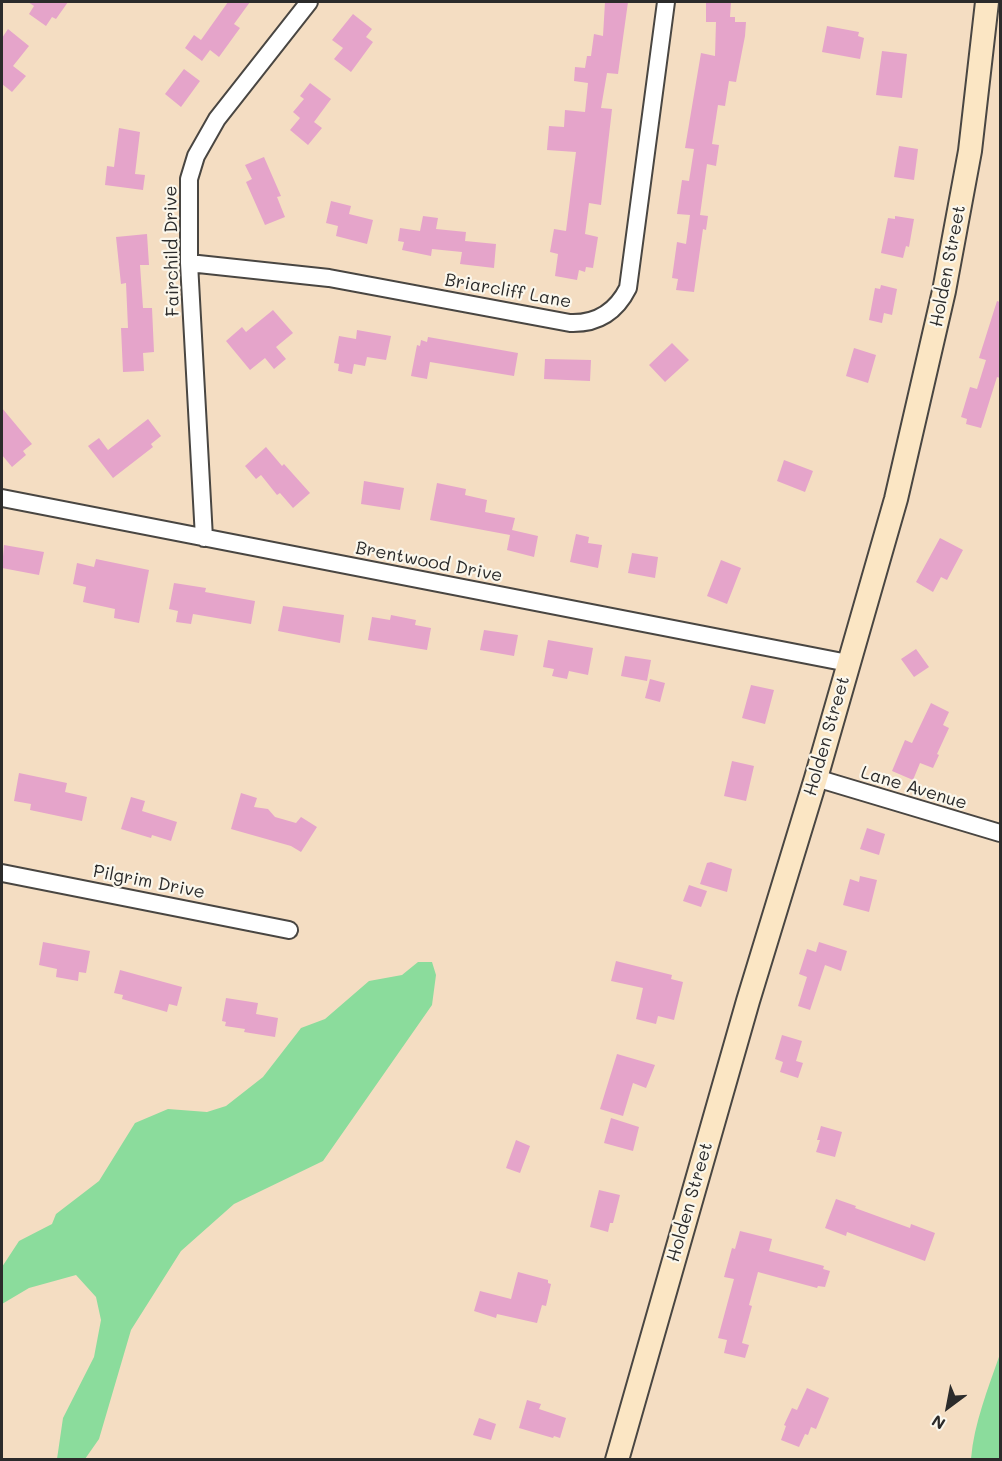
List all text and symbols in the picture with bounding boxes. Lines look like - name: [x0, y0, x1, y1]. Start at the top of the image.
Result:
- street label: Fairchild Drive: [160, 185, 184, 317]
- street label: Holden Street: [926, 203, 970, 329]
- street label: Briarcliff Lane: [443, 269, 573, 313]
- street label: Brentwood Drive: [354, 537, 504, 587]
- street label: Holden Street: [800, 674, 854, 798]
- street label: Lane Avenue: [858, 762, 970, 814]
- street label: Pilgrim Drive: [91, 861, 207, 903]
- street label: Holden Street: [663, 1140, 717, 1264]
- north arrow: [918, 1377, 978, 1437]
- text: N: [927, 1411, 949, 1435]

